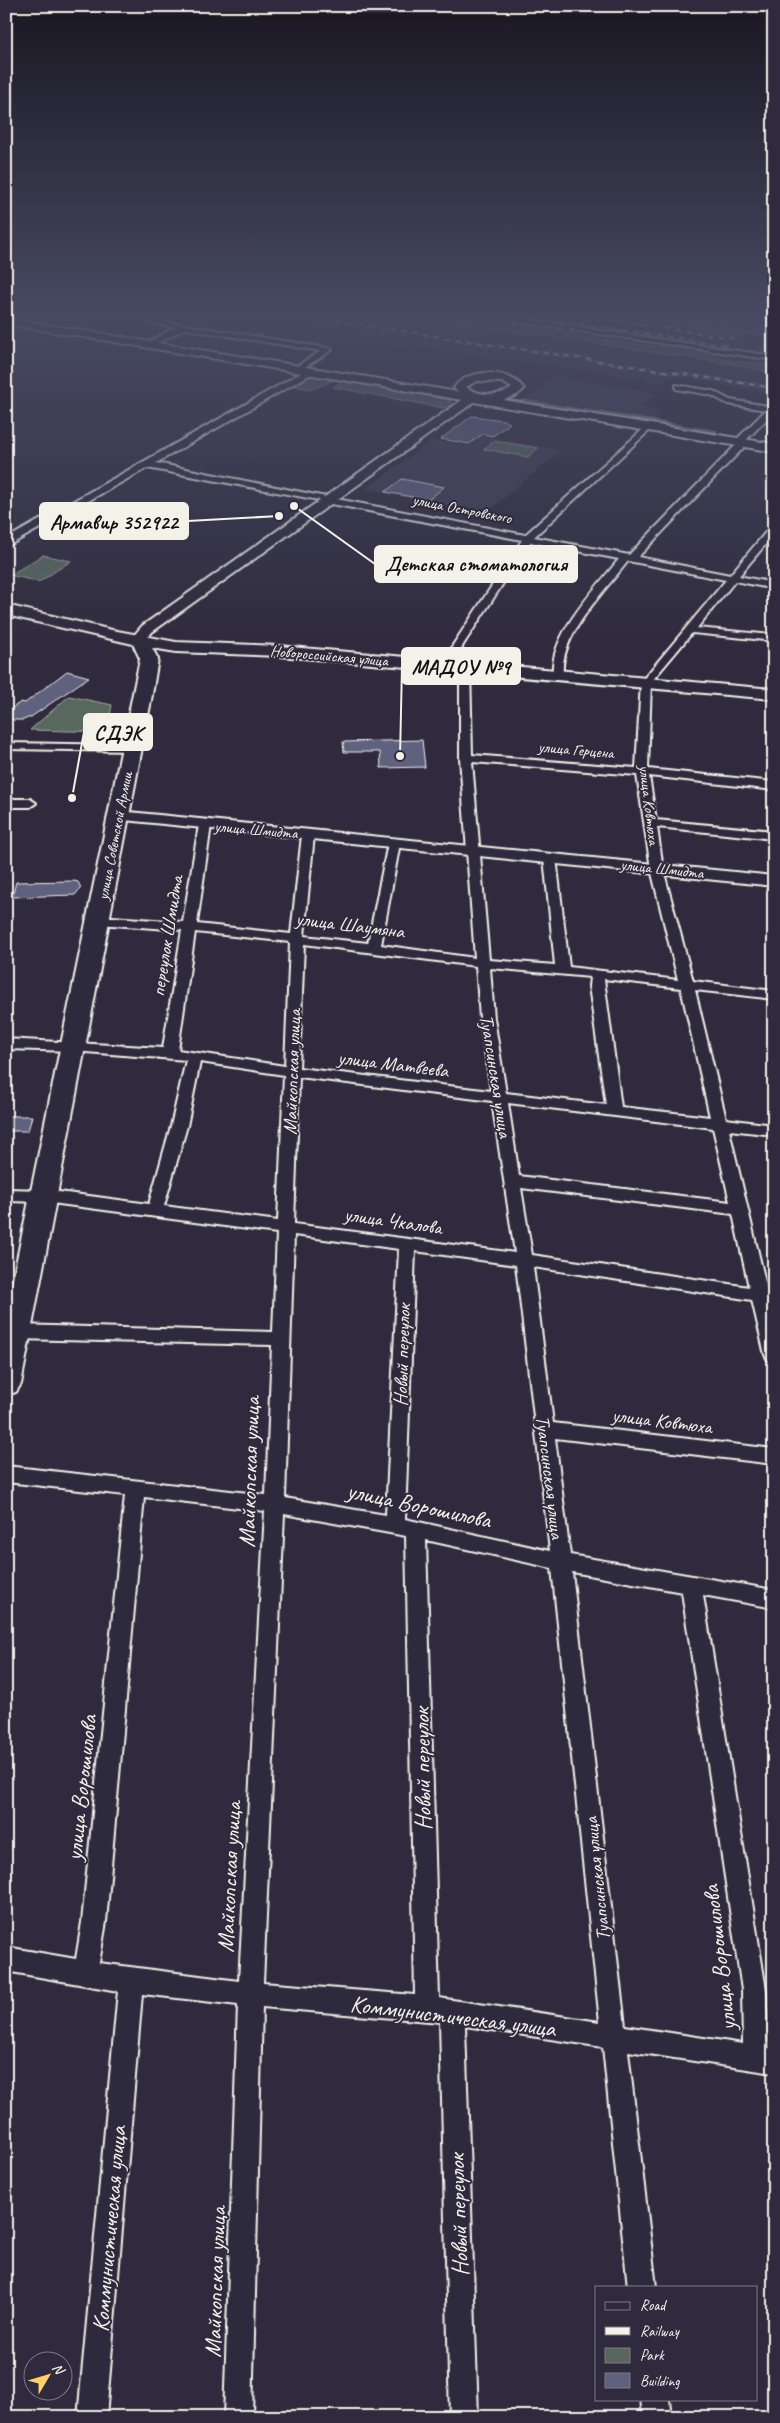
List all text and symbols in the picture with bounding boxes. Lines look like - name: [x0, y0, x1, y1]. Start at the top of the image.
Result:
- street label: улица Островского: [410, 489, 514, 529]
- callout: Армавир 352922: [40, 503, 188, 539]
- text: Армавир 352922: [50, 509, 181, 535]
- callout: Детская стоматология: [375, 546, 577, 582]
- text: Детская стоматология: [385, 551, 569, 577]
- street label: Новороссийская улица: [269, 641, 390, 671]
- callout: МАДОУ №9: [402, 648, 520, 684]
- text: МАДОУ №9: [412, 654, 513, 680]
- callout: СДЭК: [84, 714, 152, 750]
- text: СДЭК: [94, 720, 146, 746]
- street label: улица Герцена: [536, 737, 616, 763]
- street label: улица Ковтюха: [634, 763, 664, 848]
- street label: улица Советской Армии: [93, 769, 137, 903]
- street label: улица Шмидта: [213, 816, 300, 844]
- street label: улица Шмидта: [618, 855, 706, 883]
- street label: переулок Шмидта: [145, 872, 189, 998]
- street label: улица Шаумяна: [293, 906, 407, 944]
- street label: Майкопская улица: [277, 1007, 307, 1135]
- street label: Туапсинская улица: [474, 1013, 518, 1141]
- street label: улица Матвеева: [335, 1045, 451, 1083]
- street label: улица Чкалова: [342, 1202, 445, 1240]
- street label: Новый переулок: [388, 1302, 416, 1407]
- street label: Майкопская улица: [231, 1394, 267, 1548]
- street label: улица Ковтюха: [610, 1402, 715, 1440]
- street label: Туапсинская улица: [530, 1414, 570, 1542]
- street label: улица Ворошилова: [342, 1475, 495, 1535]
- street label: Новый переулок: [406, 1705, 438, 1831]
- street label: улица Ворошилова: [58, 1712, 104, 1864]
- street label: Майкопская улица: [210, 1799, 248, 1953]
- street label: Туапсинская улица: [578, 1814, 616, 1942]
- street label: улица Ворошилова: [695, 1882, 743, 2034]
- street label: Коммунистическая улица: [349, 1989, 559, 2044]
- street label: Коммунистическая улица: [85, 2123, 133, 2333]
- street label: Новый переулок: [441, 2151, 475, 2277]
- street label: Майкопская улица: [197, 2204, 233, 2358]
- legend: [595, 2286, 758, 2400]
- text: Road: [640, 2296, 667, 2315]
- text: Railway: [640, 2322, 681, 2341]
- text: Park: [640, 2346, 665, 2365]
- north arrow: [22, 2350, 72, 2400]
- text: N: [48, 2360, 69, 2379]
- text: Building: [640, 2372, 680, 2391]

